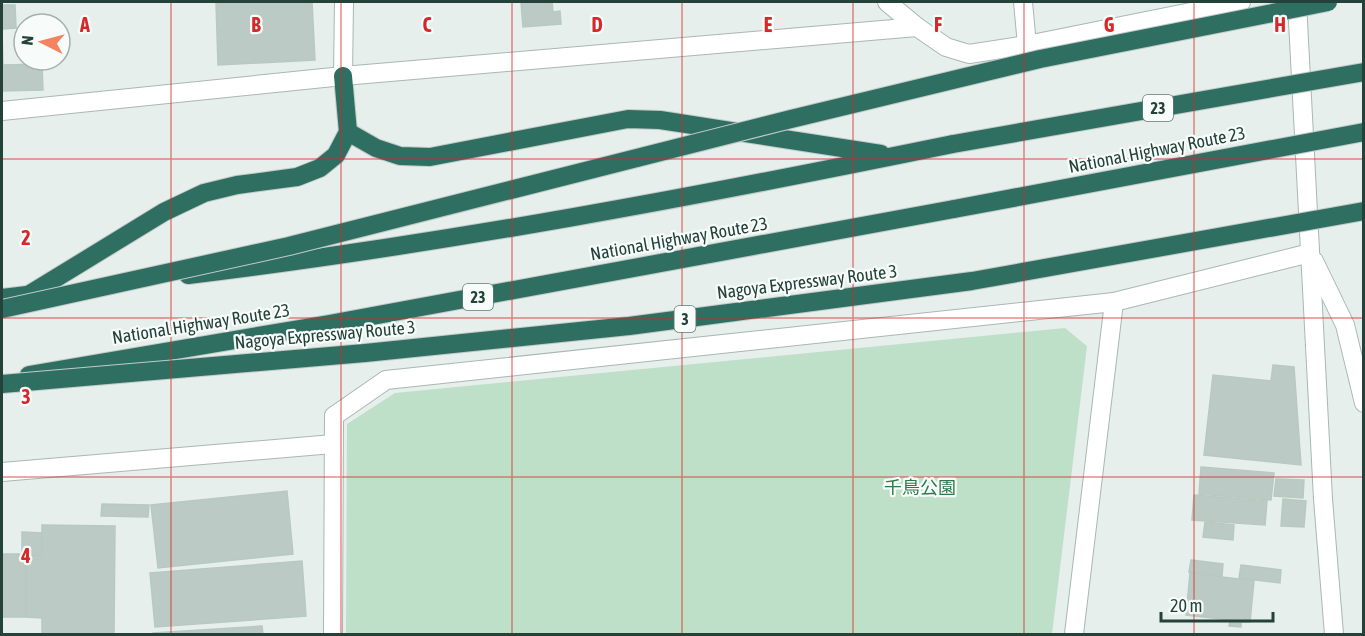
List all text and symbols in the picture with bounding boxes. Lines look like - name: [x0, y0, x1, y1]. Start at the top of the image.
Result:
- north arrow: [12, 12, 72, 72]
- text: A: [79, 13, 90, 36]
- text: B: [251, 13, 261, 36]
- text: C: [423, 13, 432, 36]
- text: D: [591, 13, 603, 36]
- text: E: [764, 13, 773, 36]
- text: F: [934, 13, 942, 36]
- text: G: [1104, 13, 1115, 36]
- text: H: [1274, 13, 1286, 36]
- text: N: [18, 35, 37, 46]
- road number: 23: [1143, 95, 1173, 121]
- street label: National Highway Route 23: [1067, 122, 1247, 177]
- street label: National Highway Route 23: [589, 213, 769, 264]
- text: 2: [21, 226, 31, 249]
- street label: Nagoya Expressway Route 3: [716, 260, 898, 303]
- road number: 23: [463, 284, 493, 310]
- street label: National Highway Route 23: [111, 299, 291, 348]
- road number: 3: [674, 306, 696, 332]
- street label: Nagoya Expressway Route 3: [234, 316, 416, 353]
- text: 3: [21, 385, 31, 408]
- park label: 千鳥公園: [884, 477, 956, 498]
- text: 4: [20, 544, 31, 567]
- scale bar: [1161, 585, 1274, 623]
- text: 20 m: [1170, 595, 1202, 616]

